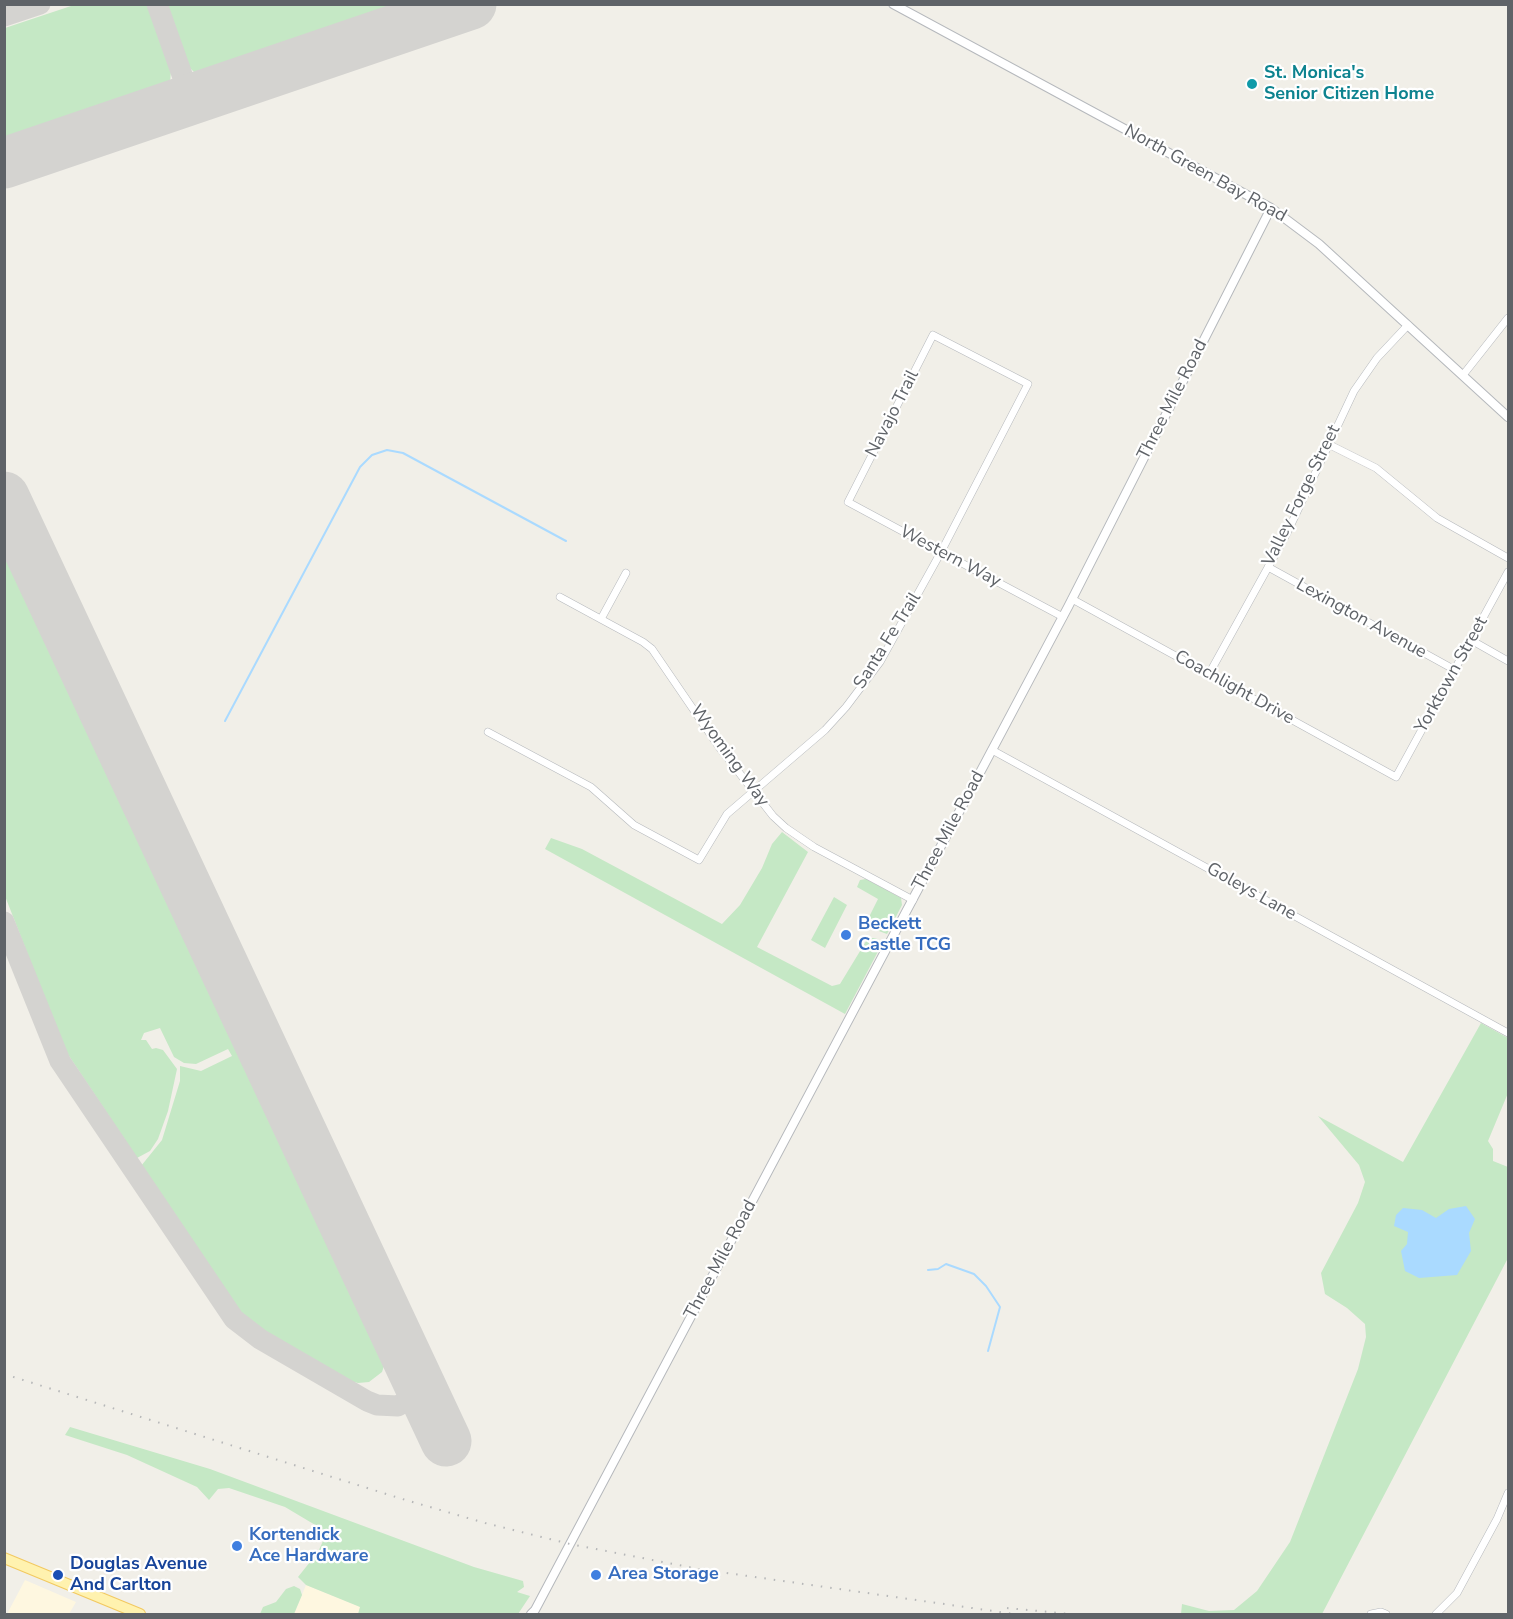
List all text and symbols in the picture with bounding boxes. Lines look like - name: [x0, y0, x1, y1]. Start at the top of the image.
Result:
- place label: St. Monica's Senior Citizen Home: [1264, 63, 1434, 106]
- marker: St. Monica's Senior Citizen Home: [1245, 77, 1259, 91]
- street label: North Green Bay Road: [1120, 120, 1290, 228]
- street label: Three Mile Road: [1133, 336, 1213, 464]
- street label: Navajo Trail: [862, 367, 924, 461]
- street label: Valley Forge Street: [1258, 422, 1346, 570]
- street label: Western Way: [896, 521, 1004, 593]
- street label: Lexington Avenue: [1292, 574, 1430, 664]
- street label: Santa Fe Trail: [850, 589, 926, 693]
- street label: Yorktown Street: [1411, 613, 1493, 737]
- street label: Coachlight Drive: [1170, 646, 1298, 730]
- street label: Wyoming Way: [685, 701, 773, 811]
- street label: Three Mile Road: [908, 768, 990, 894]
- street label: Goleys Lane: [1202, 858, 1300, 926]
- place label: Beckett Castle TCG: [858, 914, 951, 956]
- marker: Beckett Castle TCG: [839, 928, 853, 942]
- street label: Three Mile Road: [680, 1197, 762, 1323]
- place label: Kortendick Ace Hardware: [249, 1525, 368, 1568]
- marker: Kortendick Ace Hardware: [230, 1539, 244, 1553]
- place label: Douglas Avenue And Carlton: [70, 1554, 207, 1596]
- place label: Area Storage: [608, 1564, 719, 1586]
- marker: Douglas Avenue And Carlton: [51, 1568, 65, 1582]
- marker: Area Storage: [589, 1568, 603, 1582]

